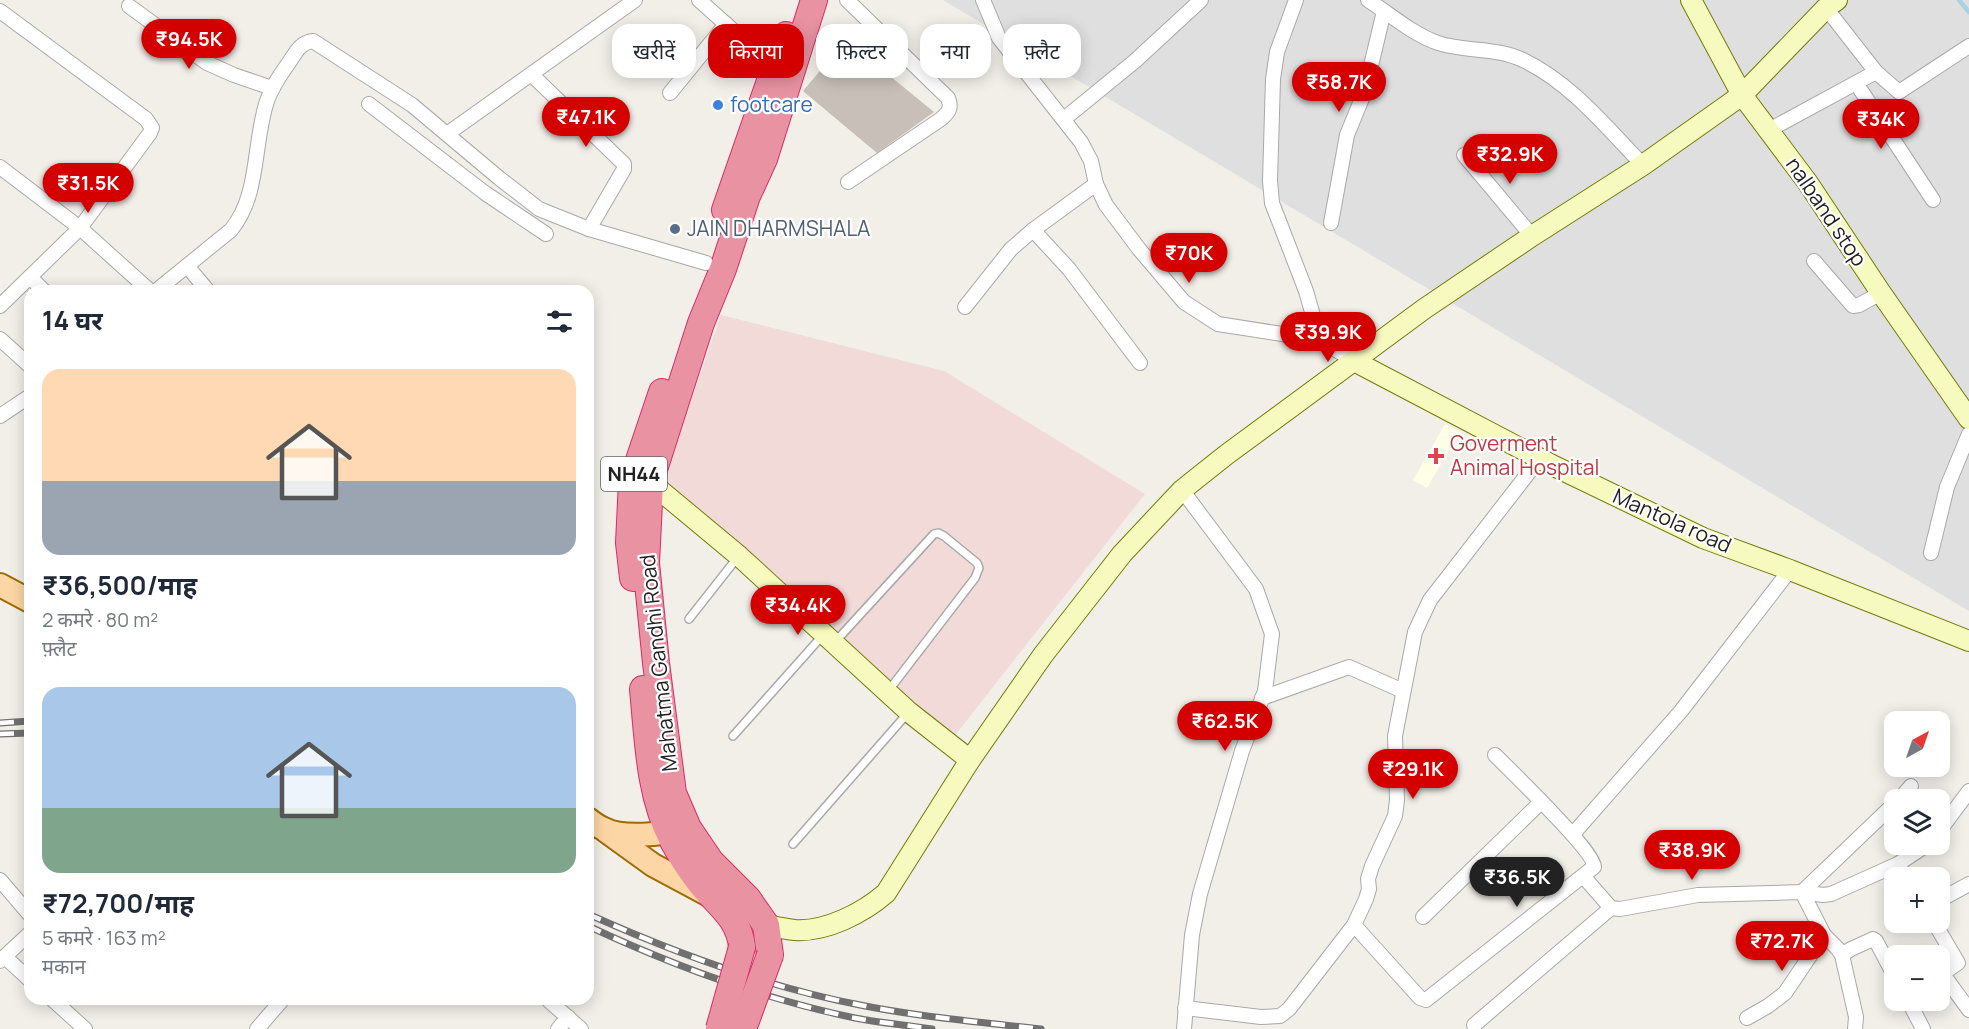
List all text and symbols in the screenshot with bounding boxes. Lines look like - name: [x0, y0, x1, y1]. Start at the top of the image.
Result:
- pin: ₹94.5K: [140, 19, 238, 70]
- chip: खरीदें: [612, 24, 696, 78]
- chip: किराया: [708, 24, 804, 78]
- chip: फ़िल्टर: [816, 24, 908, 78]
- chip: नया: [920, 24, 991, 78]
- chip: फ़्लैट: [1003, 24, 1081, 78]
- text: ₹94.5K: [155, 25, 223, 52]
- pin: ₹58.7K: [1290, 62, 1388, 113]
- text: ₹58.7K: [1306, 68, 1372, 95]
- place label: footcare: [730, 90, 813, 118]
- pin: ₹47.1K: [537, 97, 635, 148]
- marker: footcare: [711, 98, 725, 112]
- pin: ₹34K: [1845, 99, 1917, 150]
- text: ₹47.1K: [556, 103, 616, 130]
- text: ₹34K: [1856, 105, 1906, 132]
- pin: ₹32.9K: [1461, 134, 1559, 185]
- text: ₹32.9K: [1476, 140, 1544, 167]
- street label: nalband stop: [1780, 151, 1874, 272]
- pin: ₹31.5K: [39, 163, 137, 214]
- text: ₹31.5K: [57, 169, 119, 196]
- place label: JAIN DHARMSHALA: [687, 214, 870, 242]
- marker: JAIN DHARMSHALA: [668, 222, 682, 236]
- pin: ₹70K: [1153, 233, 1225, 284]
- text: ₹70K: [1164, 239, 1214, 266]
- text: 14 घर: [42, 302, 103, 338]
- icon: filters: [543, 305, 576, 338]
- pin: ₹39.9K: [1279, 312, 1377, 363]
- text: ₹39.9K: [1294, 318, 1362, 345]
- icon: home: [255, 408, 363, 516]
- place label: Goverment Animal Hospital: [1450, 429, 1599, 481]
- marker: Goverment Animal Hospital: [1427, 447, 1445, 465]
- road number: NH44: [601, 457, 667, 491]
- street label: Mantola road: [1609, 481, 1736, 559]
- street label: Mahatma Gandhi Road: [633, 553, 683, 773]
- text: ₹36,500/माह: [42, 567, 197, 603]
- pin: ₹34.4K: [749, 585, 847, 636]
- text: ₹34.4K: [765, 591, 831, 618]
- text: 2 कमरे · 80 m²: [42, 606, 158, 633]
- text: फ़्लैट: [42, 635, 77, 662]
- pin: ₹62.5K: [1176, 701, 1274, 752]
- text: ₹62.5K: [1191, 707, 1259, 734]
- north arrow: [1884, 711, 1950, 777]
- map controls: [1884, 711, 1950, 1011]
- icon: home: [255, 726, 363, 834]
- pin: ₹29.1K: [1364, 749, 1462, 800]
- text: ₹29.1K: [1382, 755, 1444, 782]
- button: layers: [1884, 789, 1950, 855]
- pin: ₹38.9K: [1643, 830, 1741, 881]
- text: ₹38.9K: [1658, 836, 1726, 863]
- pin: ₹36.5K: [1468, 857, 1566, 908]
- text: ₹36.5K: [1483, 863, 1551, 890]
- button: +: [1884, 867, 1950, 933]
- text: ₹72,700/माह: [42, 885, 194, 921]
- pin: ₹72.7K: [1733, 921, 1831, 972]
- text: 5 कमरे · 163 m²: [42, 924, 166, 951]
- text: ₹72.7K: [1750, 927, 1814, 954]
- button: −: [1884, 945, 1950, 1011]
- text: मकान: [42, 953, 86, 980]

